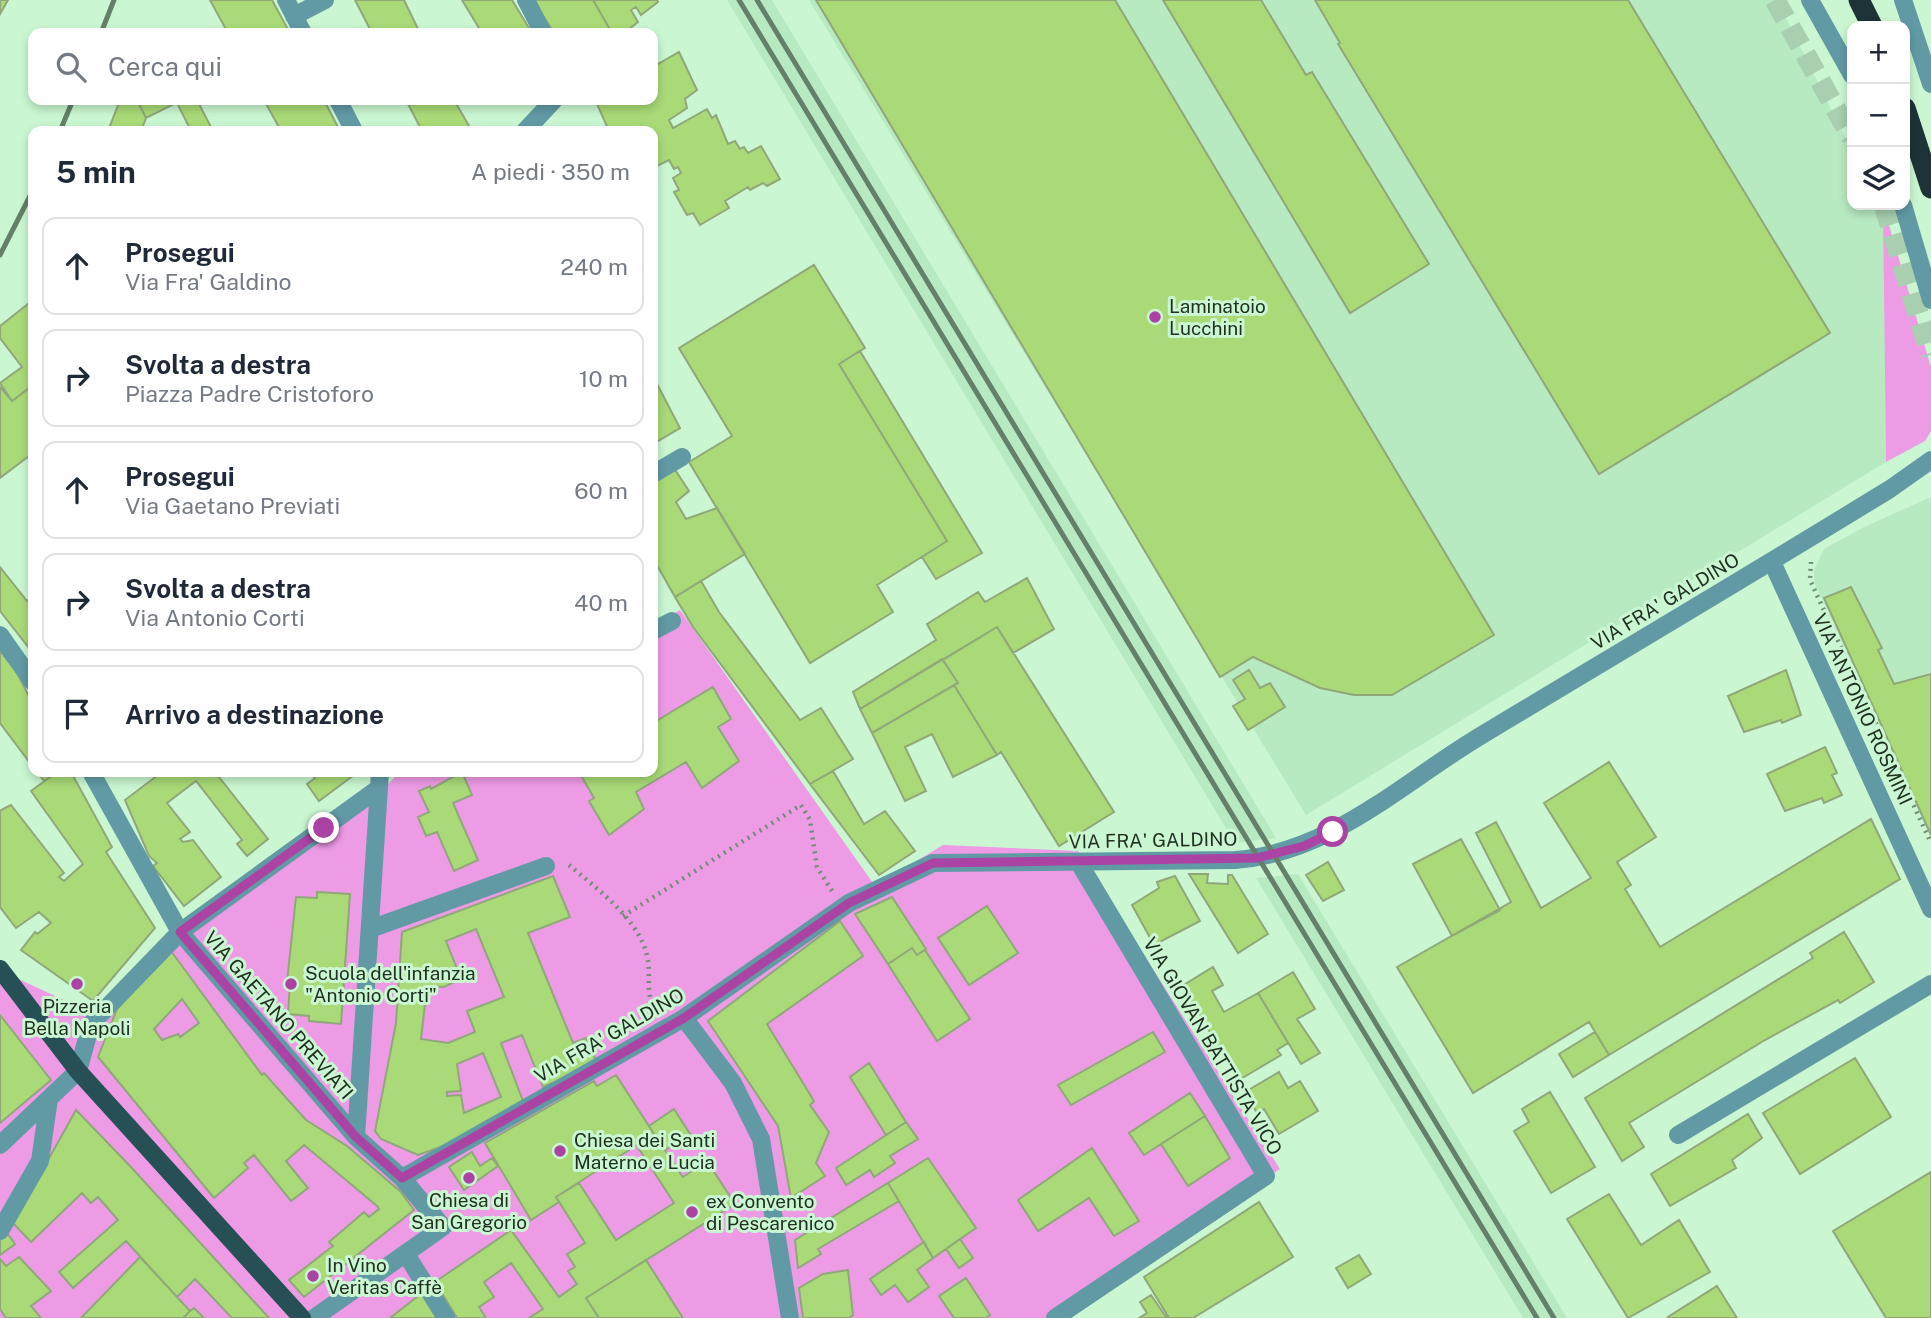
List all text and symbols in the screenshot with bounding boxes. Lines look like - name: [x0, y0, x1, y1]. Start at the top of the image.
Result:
- map controls: [1847, 21, 1910, 210]
- button: +: [1847, 21, 1910, 84]
- search box: [28, 28, 658, 105]
- icon: search: [52, 48, 90, 86]
- text: Cerca qui: [108, 51, 222, 82]
- button: −: [1847, 84, 1910, 147]
- button: layers: [1847, 147, 1910, 210]
- text: 5 min: [56, 154, 136, 190]
- text: A piedi · 350 m: [471, 158, 630, 185]
- text: Prosegui: [125, 237, 235, 268]
- icon: ahead: [58, 247, 96, 285]
- text: 240 m: [560, 253, 628, 280]
- text: Via Fra' Galdino: [125, 268, 291, 295]
- place label: Laminatoio Lucchini: [1169, 295, 1266, 339]
- marker: Laminatoio Lucchini: [1147, 309, 1163, 325]
- text: Svolta a destra: [125, 349, 311, 380]
- icon: right: [58, 359, 96, 397]
- text: 10 m: [579, 365, 628, 392]
- text: Piazza Padre Cristoforo: [125, 380, 374, 407]
- text: Prosegui: [125, 461, 235, 492]
- icon: ahead: [58, 471, 96, 509]
- text: 60 m: [574, 477, 628, 504]
- text: Via Gaetano Previati: [125, 492, 340, 519]
- street label: VIA FRA' GALDINO: [1587, 548, 1743, 654]
- text: Svolta a destra: [125, 573, 311, 604]
- icon: right: [58, 583, 96, 621]
- text: 40 m: [574, 589, 628, 616]
- text: Via Antonio Corti: [125, 604, 305, 631]
- street label: VIA ANTONIO ROSMINI: [1809, 610, 1917, 808]
- icon: arrive: [58, 695, 96, 733]
- text: Arrivo a destinazione: [125, 699, 384, 730]
- route end: [308, 812, 339, 843]
- route start: [1317, 816, 1348, 847]
- street label: VIA FRA' GALDINO: [1069, 828, 1237, 852]
- street label: VIA GAETANO PREVIATI: [200, 927, 358, 1103]
- street label: VIA GIOVAN BATTISTA VICO: [1139, 933, 1287, 1159]
- place label: Scuola dell'infanzia "Antonio Corti": [305, 962, 476, 1006]
- marker: Pizzeria Bella Napoli: [69, 976, 85, 992]
- marker: Scuola dell'infanzia "Antonio Corti": [283, 976, 299, 992]
- street label: VIA FRA' GALDINO: [531, 983, 687, 1087]
- place label: Pizzeria Bella Napoli: [23, 995, 131, 1039]
- place label: Chiesa dei Santi Materno e Lucia: [574, 1129, 715, 1173]
- marker: Chiesa dei Santi Materno e Lucia: [552, 1143, 568, 1159]
- marker: Chiesa di San Gregorio: [461, 1170, 477, 1186]
- place label: Chiesa di San Gregorio: [411, 1189, 527, 1233]
- place label: ex Convento di Pescarenico: [706, 1190, 834, 1234]
- marker: ex Convento di Pescarenico: [684, 1204, 700, 1220]
- place label: In Vino Veritas Caffè: [327, 1254, 442, 1298]
- marker: In Vino Veritas Caffè: [305, 1268, 321, 1284]

